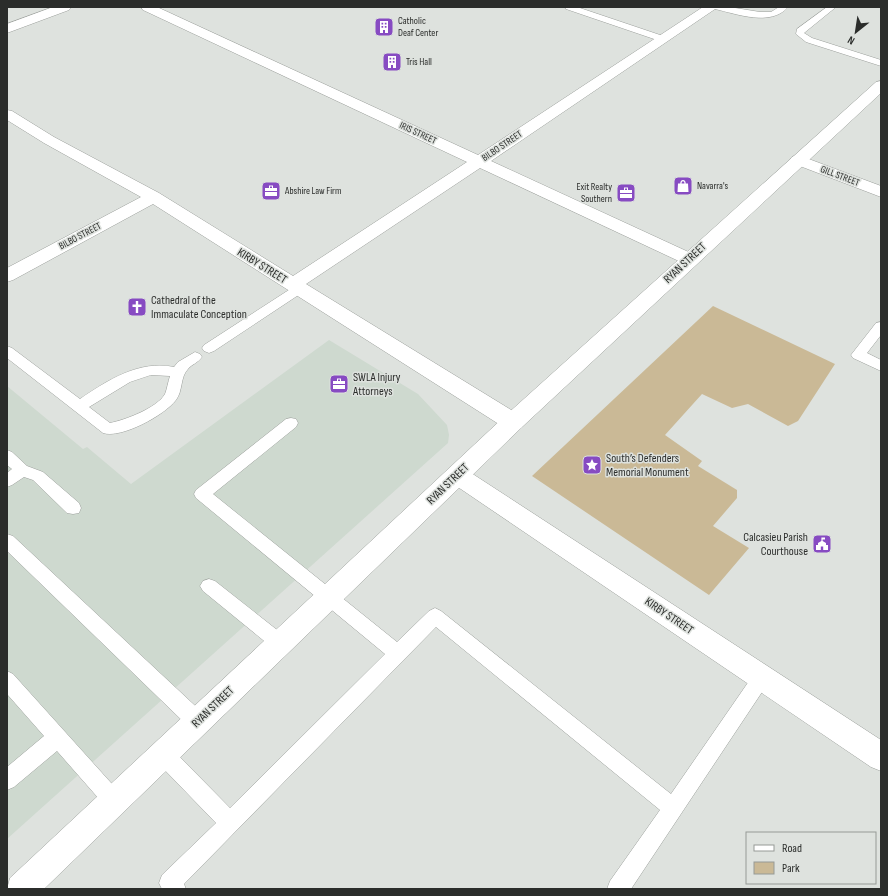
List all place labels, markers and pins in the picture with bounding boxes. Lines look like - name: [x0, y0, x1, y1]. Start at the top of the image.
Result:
- place label: Catholic Deaf Center: [398, 15, 438, 39]
- building icon: Catholic Deaf Center: [373, 16, 395, 38]
- building icon: Tris Hall: [381, 51, 403, 73]
- place label: Tris Hall: [406, 56, 432, 68]
- shop icon: Navarra's: [672, 175, 694, 197]
- office icon: Abshire Law Firm: [260, 180, 282, 202]
- place label: Navarra's: [697, 180, 728, 192]
- place label: Exit Realty Southern: [576, 181, 612, 205]
- office icon: Exit Realty Southern: [615, 182, 637, 204]
- place label: Abshire Law Firm: [284, 185, 341, 197]
- place label: Cathedral of the Immaculate Conception: [151, 293, 247, 322]
- church icon: Cathedral of the Immaculate Conception: [126, 296, 148, 318]
- place label: SWLA Injury Attorneys: [352, 370, 401, 399]
- office icon: SWLA Injury Attorneys: [328, 373, 350, 395]
- place label: South’s Defenders Memorial Monument: [606, 451, 689, 480]
- place icon: South’s Defenders Memorial Monument: [581, 454, 603, 476]
- place label: Calcasieu Parish Courthouse: [743, 530, 808, 559]
- public building icon: Calcasieu Parish Courthouse: [811, 533, 833, 555]

